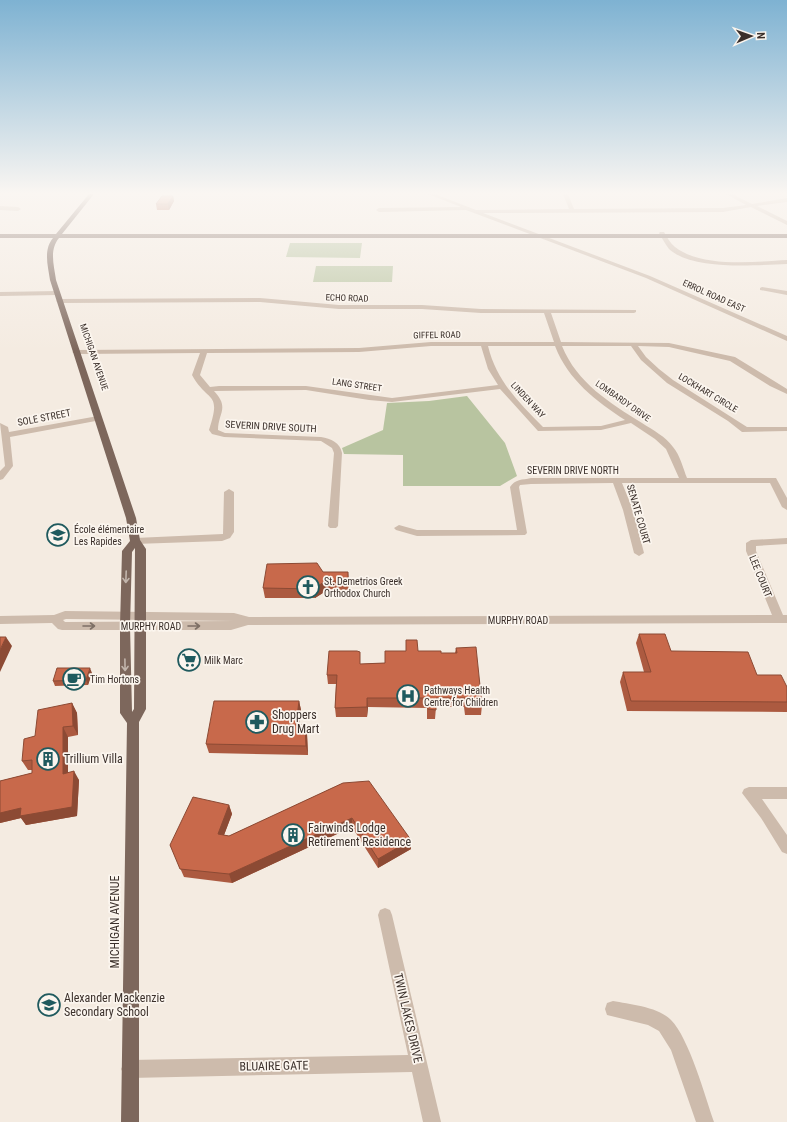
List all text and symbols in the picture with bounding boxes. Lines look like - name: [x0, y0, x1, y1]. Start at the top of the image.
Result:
- north arrow: [731, 16, 771, 56]
- text: N: [754, 32, 767, 40]
- street label: ERROL ROAD EAST: [681, 278, 747, 314]
- street label: ECHO ROAD: [325, 292, 369, 304]
- street label: MICHIGAN AVENUE: [78, 322, 110, 392]
- street label: GIFFEL ROAD: [413, 330, 461, 340]
- street label: LOCKHART CIRCLE: [677, 371, 740, 415]
- street label: LANG STREET: [331, 377, 383, 393]
- street label: LOMBARDY DRIVE: [594, 378, 653, 424]
- street label: LINDEN WAY: [509, 380, 547, 420]
- street label: SOLE STREET: [16, 407, 72, 428]
- street label: SEVERIN DRIVE SOUTH: [225, 419, 317, 434]
- street label: SEVERIN DRIVE NORTH: [527, 465, 619, 476]
- street label: SENATE COURT: [625, 483, 652, 545]
- school or university icon: École élémentaire Les Rapides: [45, 522, 71, 548]
- place label: École élémentaire Les Rapides: [74, 523, 145, 547]
- street label: LEE COURT: [747, 554, 774, 599]
- one-way arrow: [122, 570, 130, 583]
- church icon: St. Demetrios Greek Orthodox Church: [295, 574, 321, 600]
- place label: St. Demetrios Greek Orthodox Church: [324, 576, 403, 599]
- street label: MURPHY ROAD: [488, 615, 548, 626]
- street label: MURPHY ROAD: [121, 621, 181, 632]
- one-way arrow: [82, 622, 95, 630]
- one-way arrow: [187, 622, 200, 630]
- supermarket icon: Milk Marc: [176, 647, 202, 673]
- place label: Milk Marc: [204, 655, 243, 666]
- one-way arrow: [121, 658, 129, 671]
- cafe icon: Tim Hortons: [61, 666, 87, 692]
- place label: Tim Hortons: [90, 674, 140, 685]
- hospital icon: Pathways Health Centre for Children: [395, 683, 421, 709]
- place label: Pathways Health Centre for Children: [424, 685, 498, 708]
- place label: Shoppers Drug Mart: [272, 708, 320, 736]
- pharmacy icon: Shoppers Drug Mart: [244, 709, 270, 735]
- building icon: Trillium Villa: [35, 746, 61, 772]
- place label: Trillium Villa: [64, 752, 123, 766]
- place label: Fairwinds Lodge Retirement Residence: [308, 821, 411, 849]
- building icon: Fairwinds Lodge Retirement Residence: [280, 822, 306, 848]
- street label: MICHIGAN AVENUE: [108, 876, 122, 968]
- street label: TWIN LAKES DRIVE: [391, 972, 425, 1064]
- place label: Alexander Mackenzie Secondary School: [64, 991, 165, 1019]
- school or university icon: Alexander Mackenzie Secondary School: [36, 992, 62, 1018]
- street label: BLUAIRE GATE: [239, 1058, 309, 1074]

